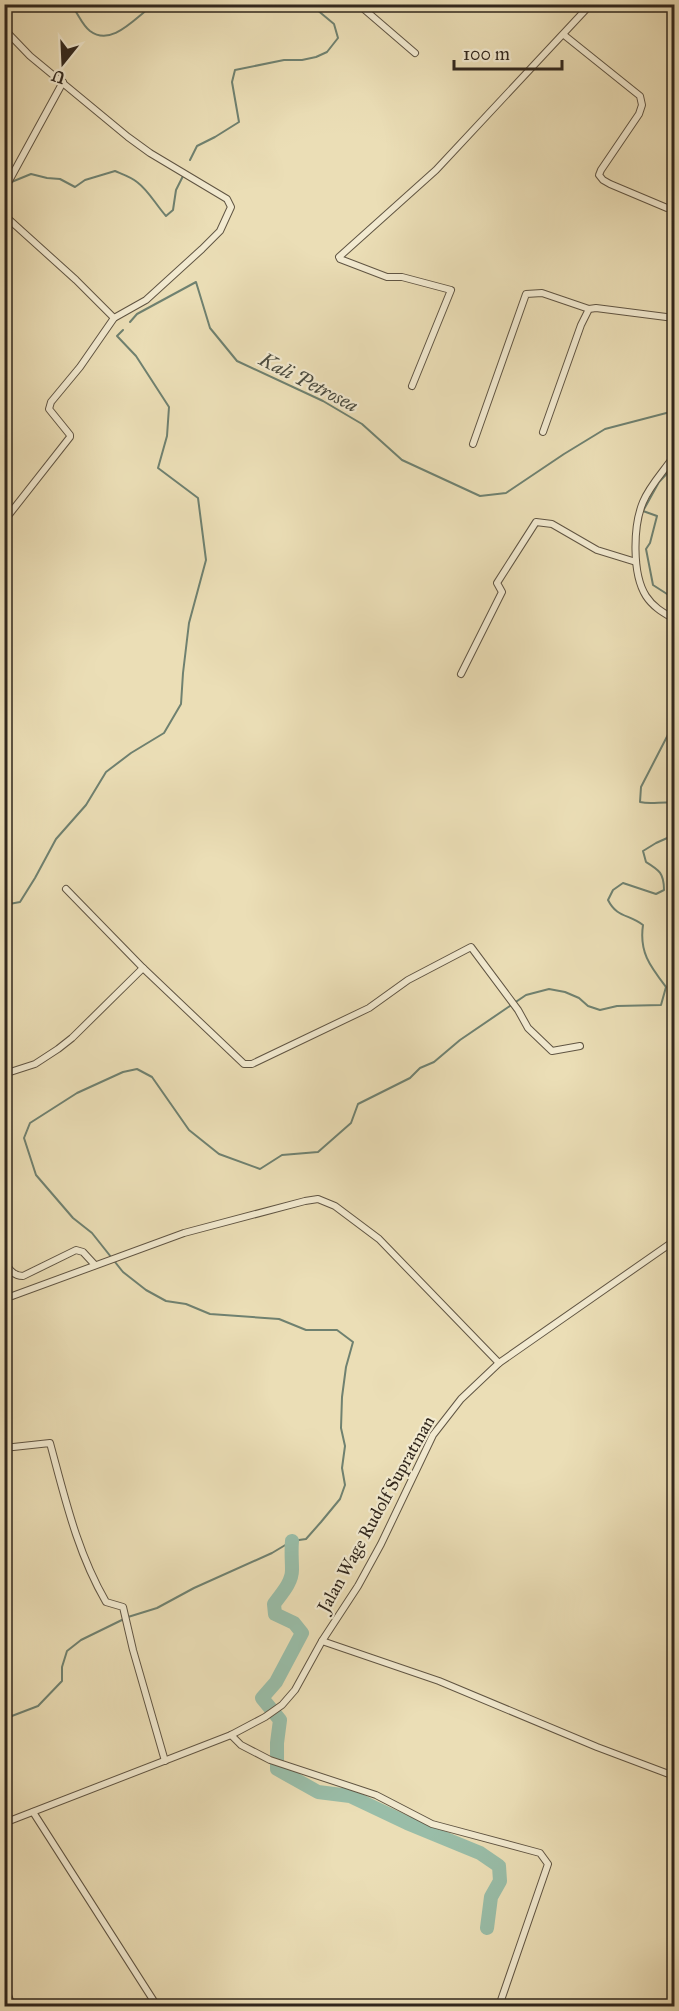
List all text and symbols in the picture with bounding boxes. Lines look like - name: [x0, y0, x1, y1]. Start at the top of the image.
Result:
- north arrow: [33, 33, 93, 93]
- scale bar: [454, 33, 562, 71]
- text: 100 m: [463, 43, 510, 65]
- text: U: [49, 66, 67, 88]
- water label: Kali Petrosea: [255, 346, 362, 417]
- street label: Jalan Wage Rudolf Supratman: [312, 1412, 440, 1618]

